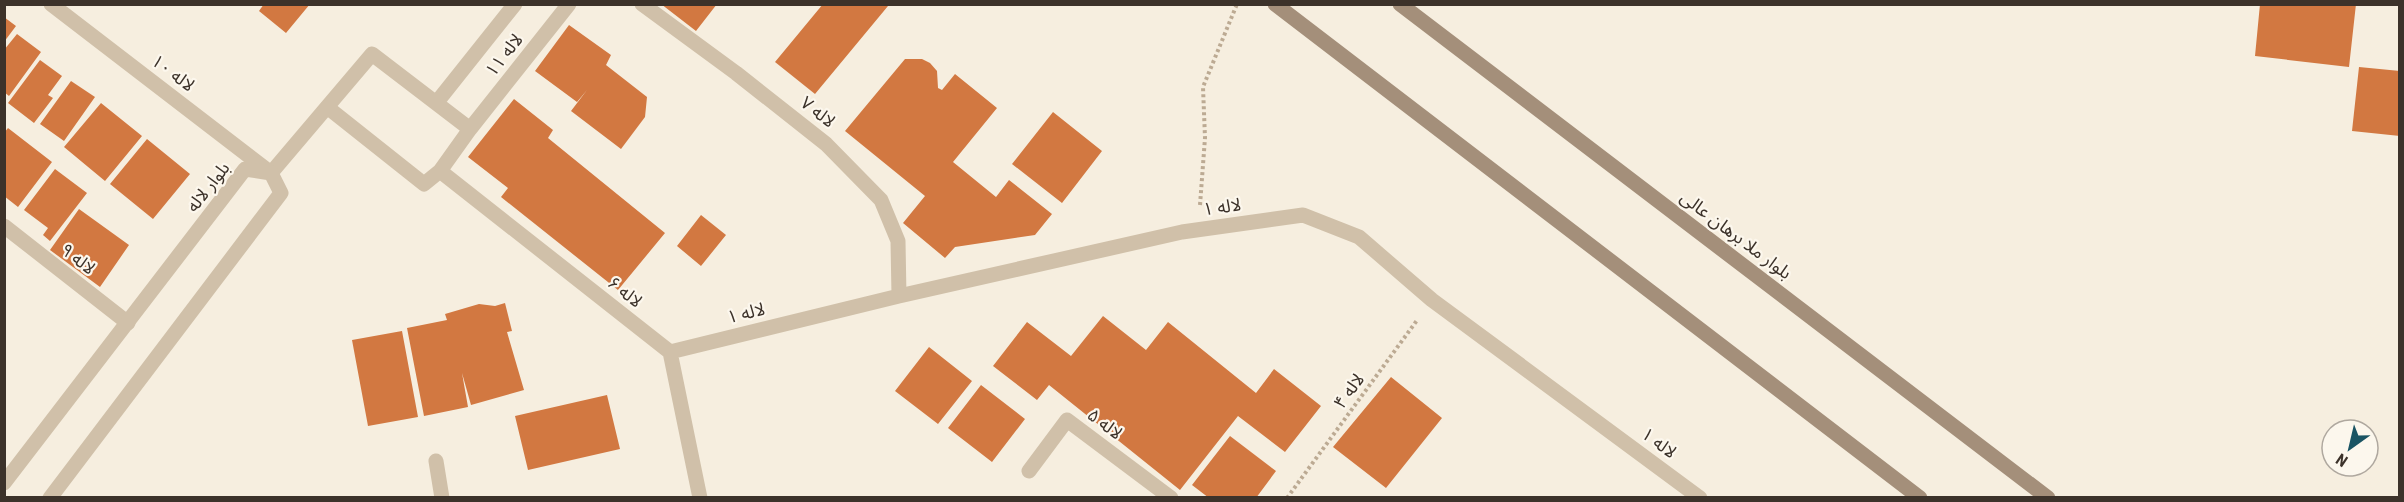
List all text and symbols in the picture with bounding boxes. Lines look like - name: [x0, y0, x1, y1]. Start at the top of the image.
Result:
- street label: لاله ۱۱: [480, 29, 527, 80]
- street label: لاله ۱۰: [148, 50, 199, 96]
- street label: لاله ۷: [797, 92, 840, 132]
- street label: بلوار لاله: [182, 158, 234, 216]
- street label: بلوار ملا برهان عالی: [1676, 186, 1796, 284]
- street label: لاله ۱: [1201, 193, 1242, 220]
- street label: لاله ۹: [57, 239, 100, 279]
- street label: لاله ۶: [604, 272, 647, 312]
- street label: لاله ۱: [725, 298, 767, 327]
- street label: لاله ۴: [1329, 369, 1368, 412]
- street label: لاله ۵: [1084, 404, 1127, 444]
- north arrow: [2320, 418, 2380, 478]
- street label: لاله ۱: [1638, 423, 1681, 462]
- text: N: [2333, 449, 2351, 471]

